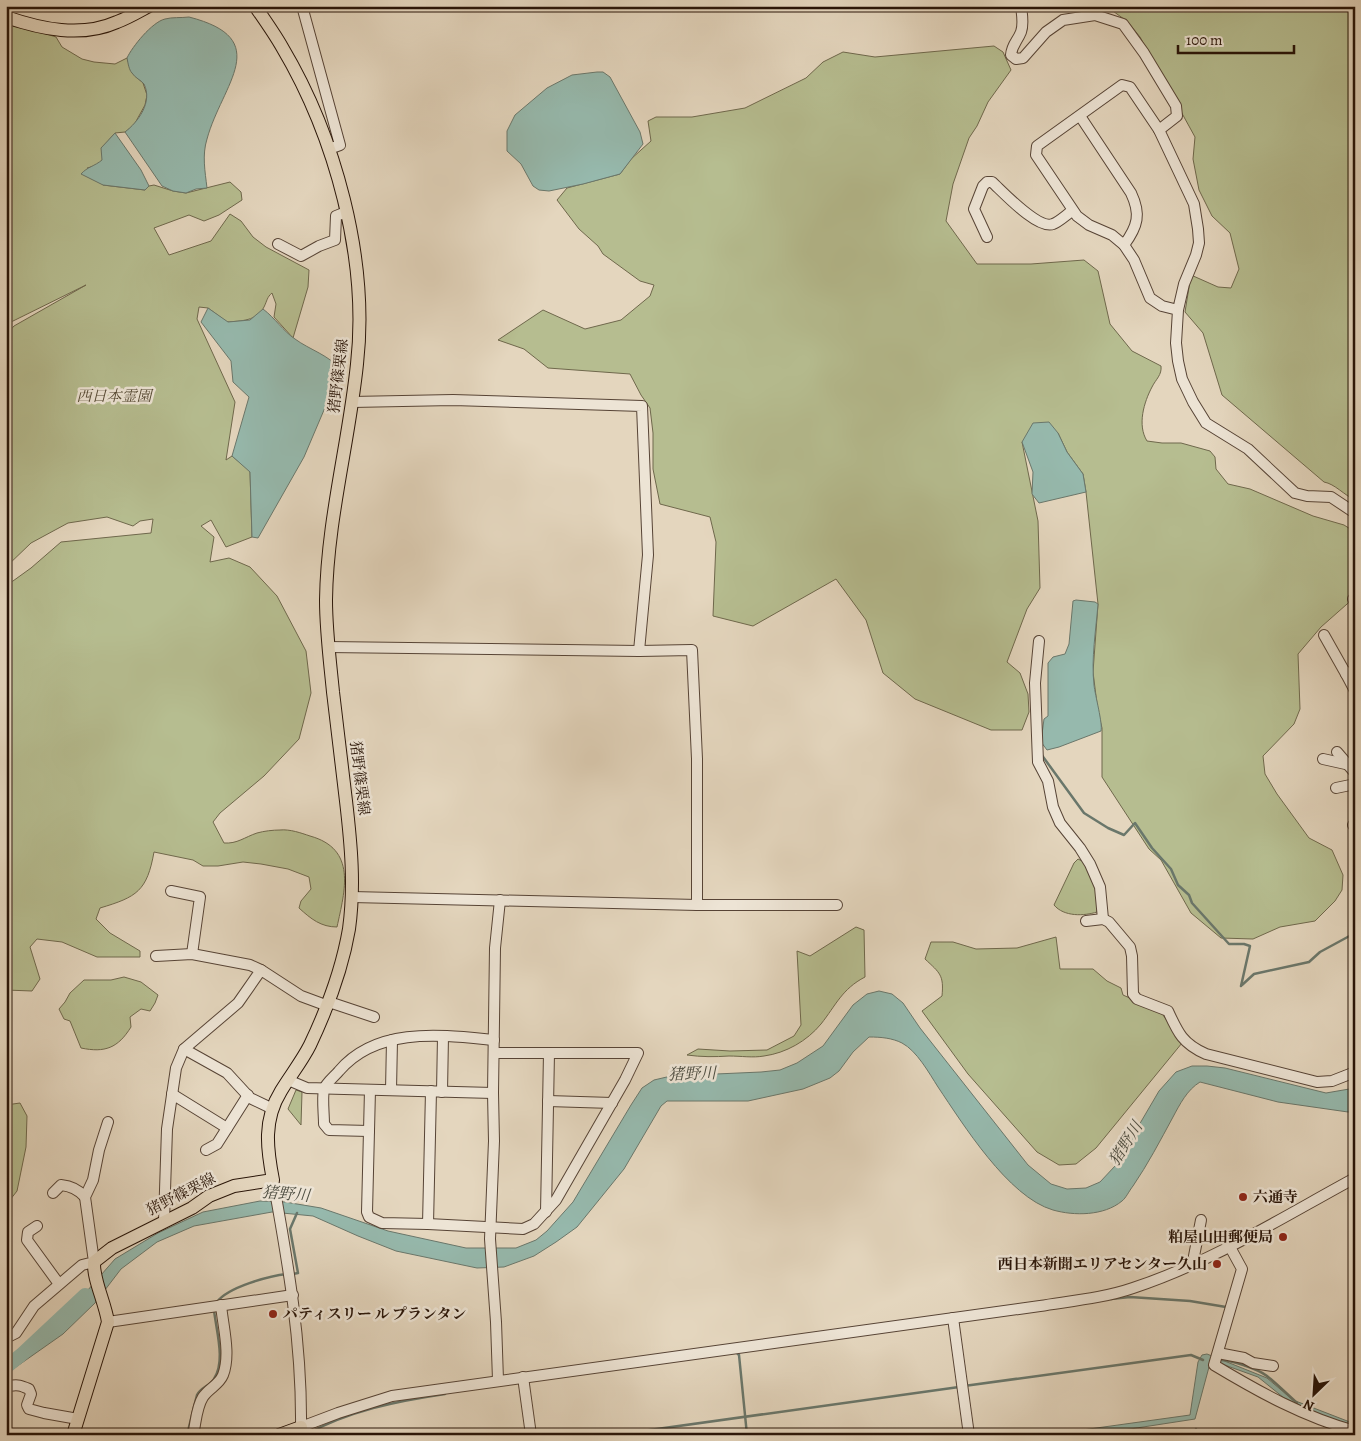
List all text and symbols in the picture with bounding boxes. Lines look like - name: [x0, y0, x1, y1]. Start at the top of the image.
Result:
- scale bar: [1178, 22, 1295, 54]
- text: 100 m: [1186, 30, 1223, 50]
- street label: 猪野篠栗線: [324, 338, 352, 414]
- park label: 西日本霊園: [76, 386, 154, 406]
- street label: 猪野篠栗線: [346, 740, 374, 816]
- water label: 猪野川: [668, 1062, 718, 1086]
- water label: 猪野川: [1104, 1116, 1149, 1170]
- street label: 猪野篠栗線: [143, 1168, 219, 1220]
- water label: 猪野川: [261, 1181, 313, 1207]
- place label: 六通寺: [1253, 1187, 1298, 1207]
- marker: 六通寺: [1237, 1191, 1249, 1203]
- place label: 粕屋山田郵便局: [1168, 1227, 1273, 1247]
- marker: 粕屋山田郵便局: [1277, 1231, 1289, 1243]
- place label: 西日本新聞エリアセンター久山: [998, 1254, 1207, 1274]
- marker: 西日本新聞エリアセンター久山: [1211, 1258, 1223, 1270]
- place label: パティスリー ル プランタン: [283, 1304, 466, 1324]
- marker: パティスリー ル プランタン: [267, 1308, 279, 1320]
- north arrow: [1288, 1368, 1338, 1418]
- text: N: [1300, 1395, 1317, 1416]

